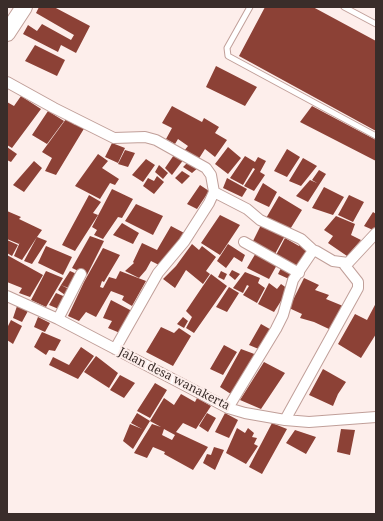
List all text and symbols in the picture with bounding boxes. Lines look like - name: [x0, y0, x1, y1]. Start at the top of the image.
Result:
- street label: Jalan desa wanakerta: [116, 345, 232, 413]

